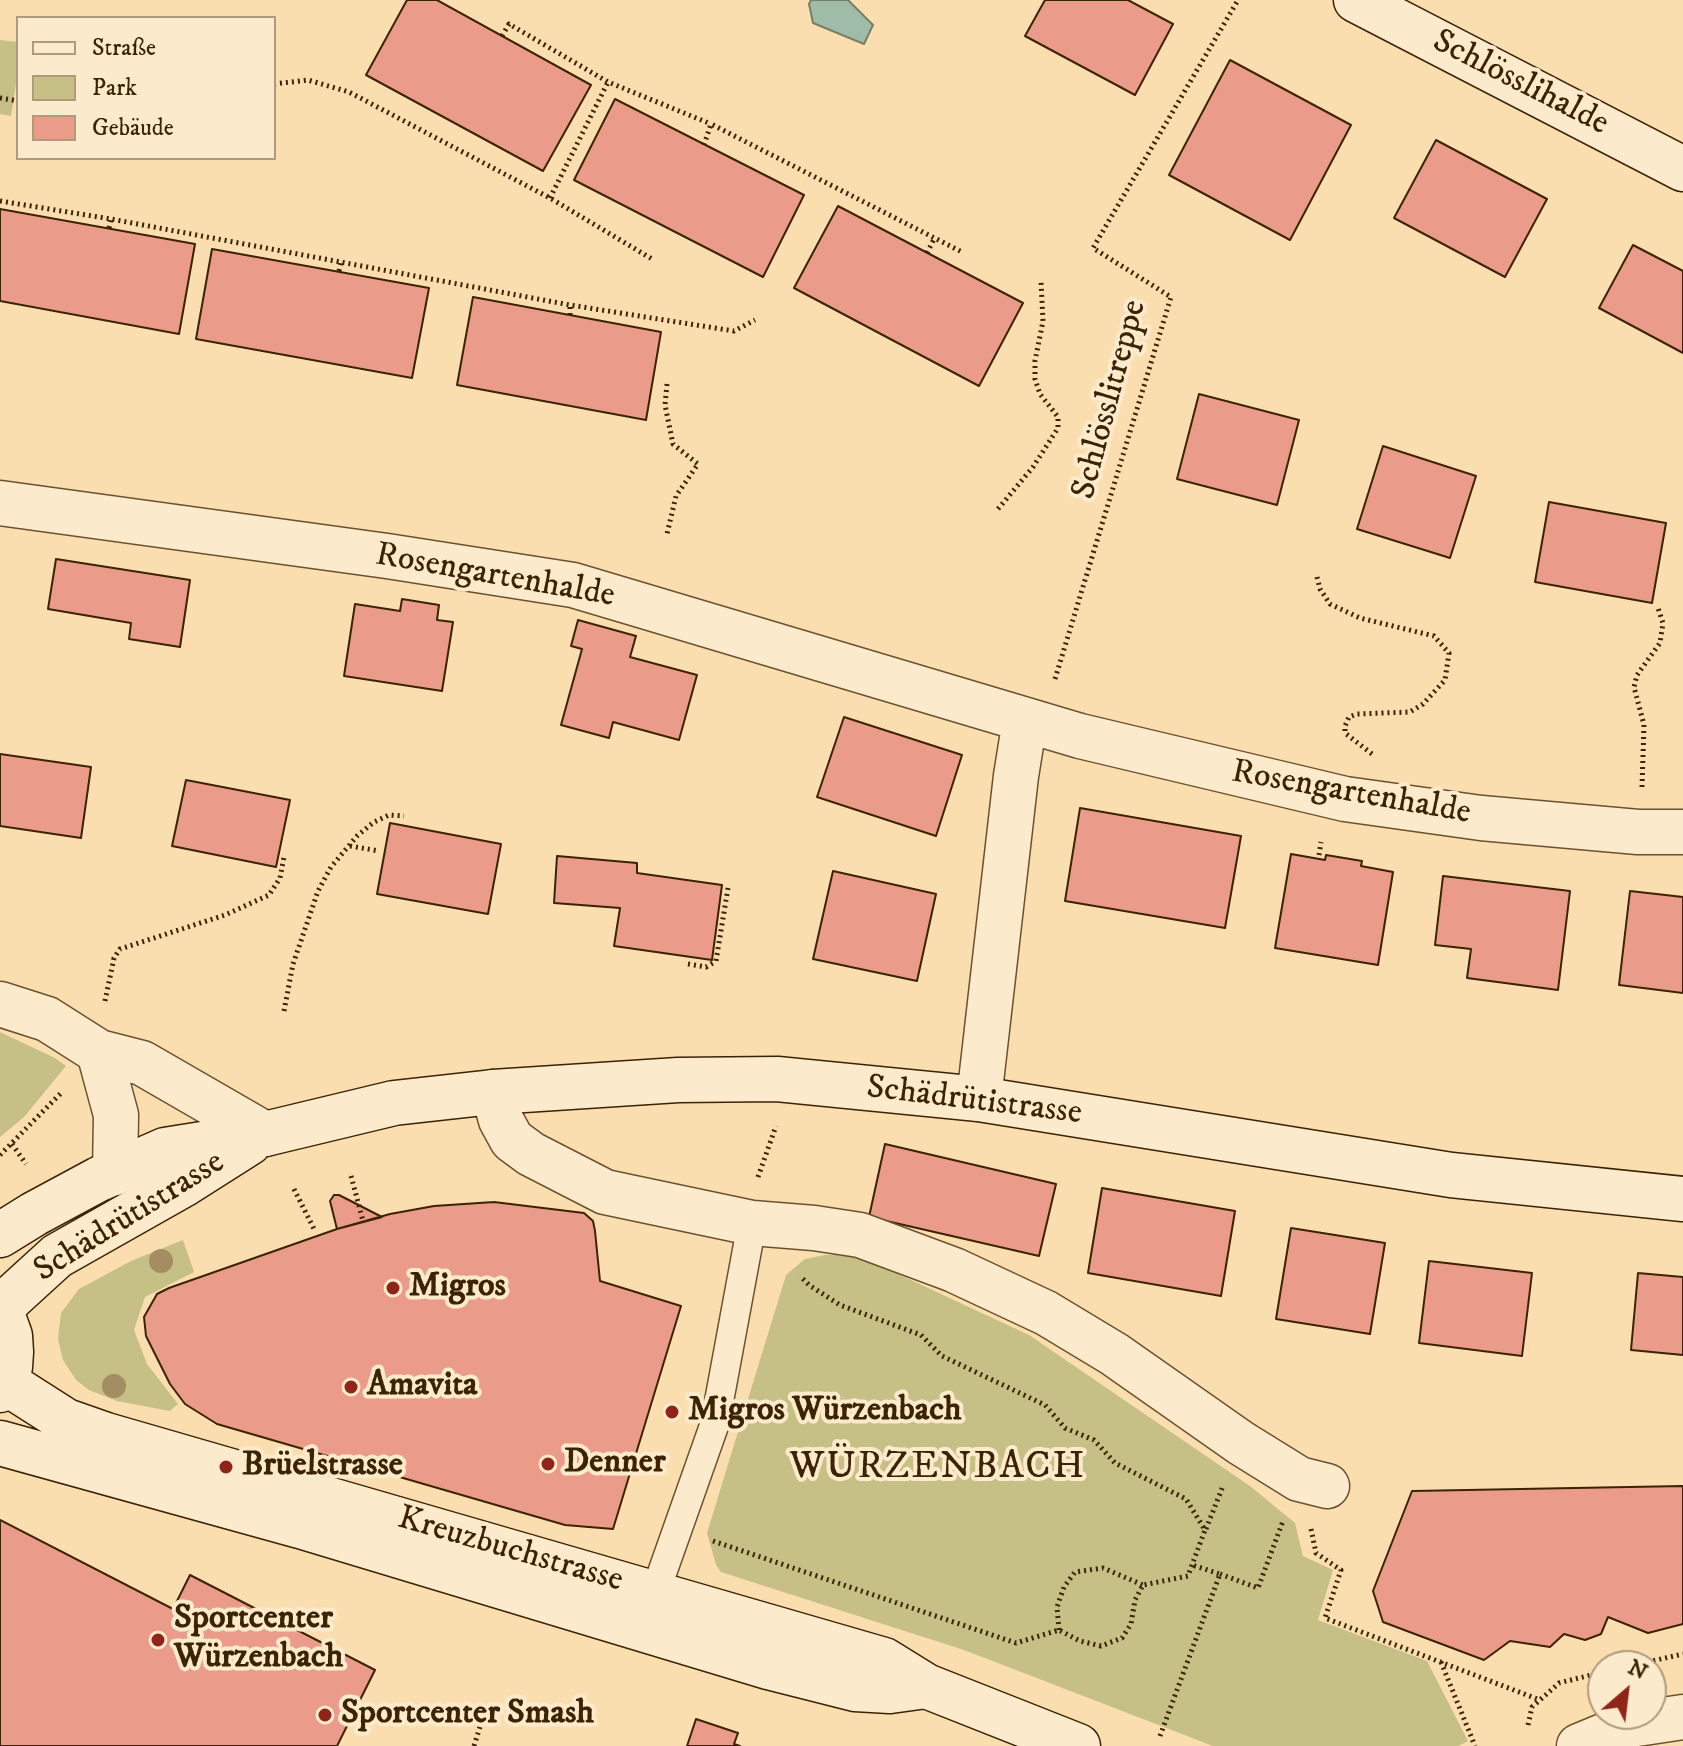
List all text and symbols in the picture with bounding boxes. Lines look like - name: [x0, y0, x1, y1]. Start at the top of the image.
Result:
- legend: [16, 16, 276, 160]
- street label: Schlösslihalde: [1425, 22, 1615, 146]
- text: Straße: [92, 33, 156, 63]
- text: Park: [92, 73, 137, 103]
- text: Gebäude: [92, 113, 174, 143]
- street label: Schlösslitreppe: [1065, 296, 1157, 504]
- street label: Rosengartenhalde: [372, 536, 618, 618]
- street label: Rosengartenhalde: [1228, 753, 1474, 835]
- street label: Schädrütistrasse: [864, 1069, 1084, 1135]
- street label: Schädrütistrasse: [27, 1143, 233, 1293]
- place label: Migros: [409, 1268, 506, 1308]
- marker: Migros: [384, 1279, 402, 1297]
- place label: Amavita: [367, 1367, 477, 1407]
- marker: Amavita: [342, 1378, 360, 1396]
- place label: Migros Würzenbach: [688, 1392, 962, 1432]
- marker: Migros Würzenbach: [663, 1403, 681, 1421]
- place label: Denner: [564, 1444, 666, 1484]
- district label: WÜRZENBACH: [789, 1446, 1087, 1492]
- place label: Brüelstrasse: [242, 1447, 403, 1487]
- marker: Denner: [539, 1455, 557, 1473]
- marker: Brüelstrasse: [217, 1458, 235, 1476]
- street label: Kreuzbuchstrasse: [393, 1499, 627, 1603]
- place label: Sportcenter Würzenbach: [174, 1600, 343, 1680]
- marker: Sportcenter Würzenbach: [149, 1631, 167, 1649]
- north arrow: [1587, 1650, 1667, 1730]
- text: N: [1623, 1654, 1652, 1686]
- place label: Sportcenter Smash: [341, 1695, 594, 1735]
- marker: Sportcenter Smash: [316, 1706, 334, 1724]

